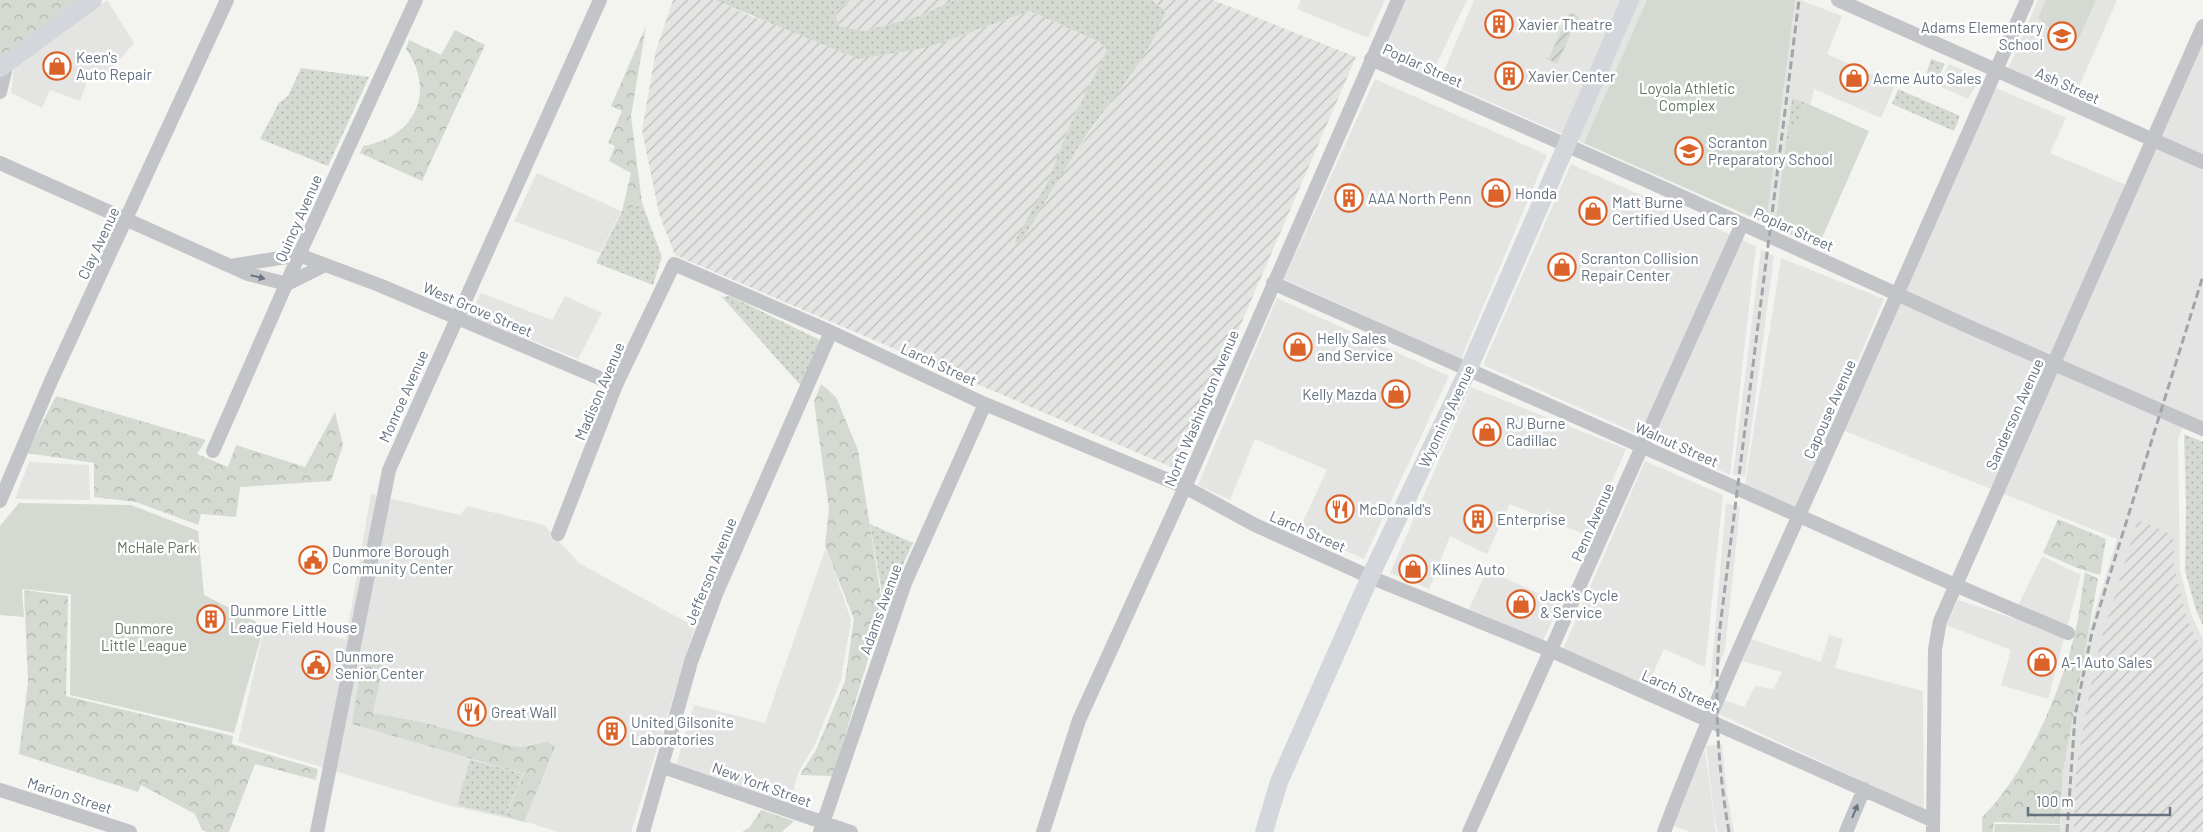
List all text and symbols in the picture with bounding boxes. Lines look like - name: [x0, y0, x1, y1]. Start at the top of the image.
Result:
- building icon: Xavier Theatre: [1484, 9, 1514, 39]
- place label: Xavier Theatre: [1518, 15, 1613, 33]
- place label: Adams Elementary School: [1921, 18, 2043, 53]
- school or university icon: Adams Elementary School: [2047, 21, 2077, 51]
- street label: Poplar Street: [1380, 39, 1466, 91]
- place label: Keen's Auto Repair: [76, 48, 152, 83]
- shop icon: Keen's Auto Repair: [42, 51, 72, 81]
- building icon: Xavier Center: [1494, 61, 1524, 91]
- shop icon: Acme Auto Sales: [1839, 63, 1869, 93]
- street label: Ash Street: [2033, 63, 2103, 107]
- place label: Xavier Center: [1528, 67, 1616, 85]
- place label: Acme Auto Sales: [1873, 69, 1981, 87]
- park label: Loyola Athletic Complex: [1639, 79, 1735, 114]
- place label: Scranton Preparatory School: [1708, 133, 1833, 168]
- school or university icon: Scranton Preparatory School: [1674, 136, 1704, 166]
- street label: Quincy Avenue: [271, 171, 325, 265]
- shop icon: Honda: [1481, 178, 1511, 208]
- building icon: AAA North Penn: [1334, 183, 1364, 213]
- place label: Honda: [1515, 184, 1557, 202]
- place label: AAA North Penn: [1368, 189, 1472, 207]
- place label: Matt Burne Certified Used Cars: [1612, 193, 1738, 228]
- shop icon: Matt Burne Certified Used Cars: [1578, 196, 1608, 226]
- street label: Poplar Street: [1751, 203, 1837, 255]
- street label: Clay Avenue: [73, 204, 123, 282]
- place label: Scranton Collision Repair Center: [1581, 249, 1699, 284]
- shop icon: Scranton Collision Repair Center: [1547, 252, 1577, 282]
- one-way arrow: [250, 273, 265, 281]
- street label: West Grove Street: [421, 278, 535, 340]
- street label: North Washington Avenue: [1160, 327, 1242, 489]
- place label: Helly Sales and Service: [1317, 329, 1393, 364]
- shop icon: Helly Sales and Service: [1283, 332, 1313, 362]
- street label: Madison Avenue: [570, 339, 628, 443]
- street label: Larch Street: [898, 339, 980, 389]
- street label: Monroe Avenue: [375, 347, 431, 445]
- street label: Sanderson Avenue: [1981, 355, 2047, 473]
- street label: Capouse Avenue: [1799, 356, 1859, 462]
- street label: Wyoming Avenue: [1414, 362, 1478, 470]
- shop icon: Kelly Mazda: [1381, 379, 1411, 409]
- place label: Kelly Mazda: [1302, 385, 1377, 403]
- place label: RJ Burne Cadillac: [1506, 414, 1566, 449]
- shop icon: RJ Burne Cadillac: [1472, 417, 1502, 447]
- street label: Walnut Street: [1633, 418, 1721, 470]
- street label: Penn Avenue: [1567, 480, 1617, 564]
- restaurant icon: McDonald's: [1325, 494, 1355, 524]
- place label: McDonald's: [1359, 500, 1431, 518]
- building icon: Enterprise: [1463, 504, 1493, 534]
- street label: Larch Street: [1267, 506, 1349, 556]
- place label: Enterprise: [1497, 510, 1566, 528]
- street label: Jefferson Avenue: [680, 515, 740, 627]
- park label: McHale Park: [117, 538, 197, 556]
- place label: Dunmore Borough Community Center: [332, 542, 454, 577]
- public building icon: Dunmore Borough Community Center: [298, 545, 328, 575]
- shop icon: Klines Auto: [1398, 554, 1428, 584]
- place label: Klines Auto: [1432, 560, 1505, 578]
- street label: Adams Avenue: [855, 561, 905, 657]
- place label: Jack's Cycle & Service: [1540, 586, 1618, 621]
- shop icon: Jack's Cycle & Service: [1506, 589, 1536, 619]
- place label: Dunmore Little League Field House: [230, 601, 357, 636]
- building icon: Dunmore Little League Field House: [196, 604, 226, 634]
- park label: Dunmore Little League: [101, 619, 187, 654]
- place label: Dunmore Senior Center: [335, 647, 425, 682]
- shop icon: A-1 Auto Sales: [2027, 647, 2057, 677]
- public building icon: Dunmore Senior Center: [301, 650, 331, 680]
- place label: A-1 Auto Sales: [2061, 653, 2153, 671]
- street label: Larch Street: [1639, 665, 1721, 715]
- restaurant icon: Great Wall: [457, 697, 487, 727]
- place label: Great Wall: [491, 703, 557, 721]
- place label: United Gilsonite Laboratories: [631, 713, 734, 748]
- building icon: United Gilsonite Laboratories: [597, 716, 627, 746]
- street label: New York Street: [710, 758, 814, 810]
- street label: Marion Street: [25, 773, 115, 817]
- scale bar: [2028, 784, 2170, 816]
- text: 100 m: [2036, 792, 2074, 810]
- one-way arrow: [1851, 803, 1859, 818]

